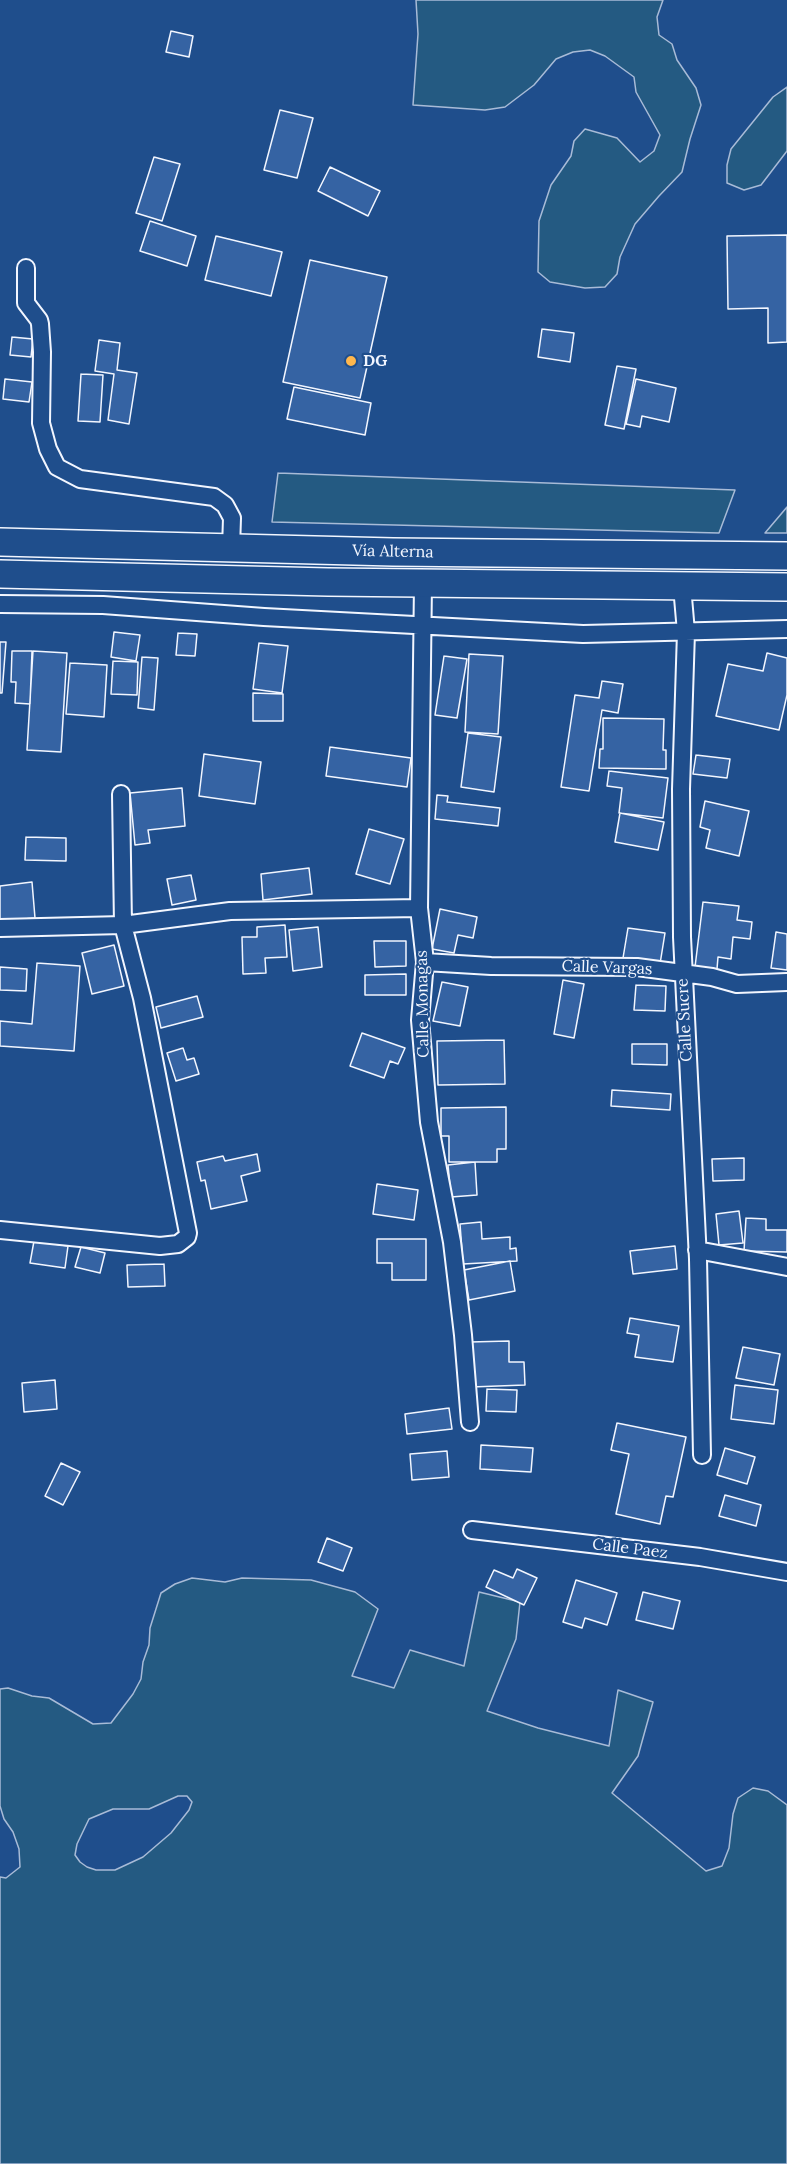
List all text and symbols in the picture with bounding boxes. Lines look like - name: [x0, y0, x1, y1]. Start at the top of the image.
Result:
- place label: DG: [363, 351, 387, 371]
- marker: DG: [344, 354, 358, 368]
- street label: Vía Alterna: [352, 542, 434, 562]
- street label: Calle Monagas: [412, 950, 434, 1058]
- street label: Calle Vargas: [561, 957, 653, 979]
- street label: Calle Sucre: [673, 978, 697, 1062]
- street label: Calle Paez: [591, 1535, 669, 1563]

